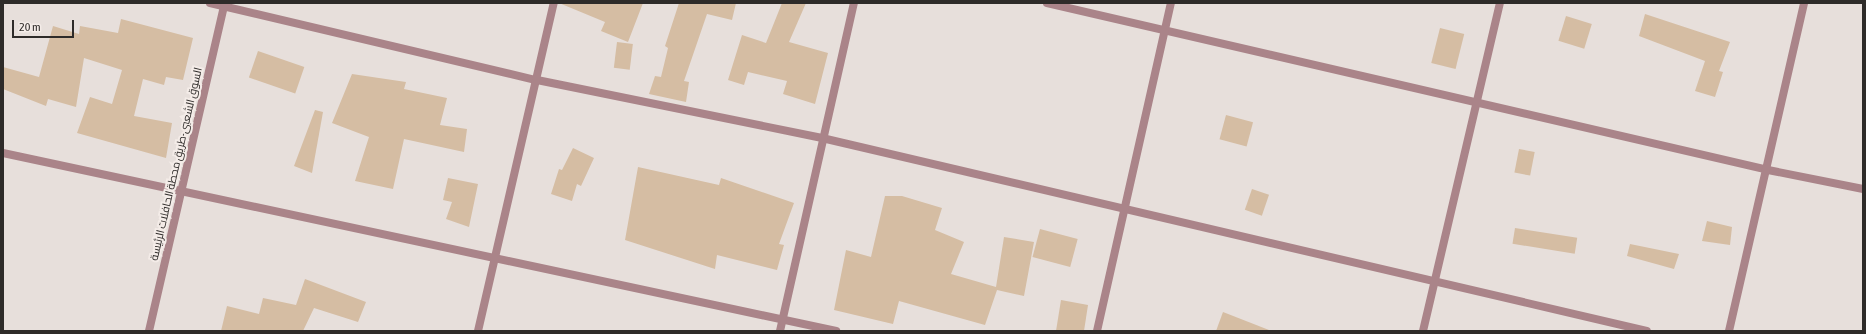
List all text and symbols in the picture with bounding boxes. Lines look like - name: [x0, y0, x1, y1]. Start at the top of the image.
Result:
- scale bar: [14, 12, 76, 38]
- text: 20 m: [19, 20, 41, 34]
- street label: السوق الشعبى-طريق محطة الحافلات الرئيسة: [147, 66, 205, 262]

